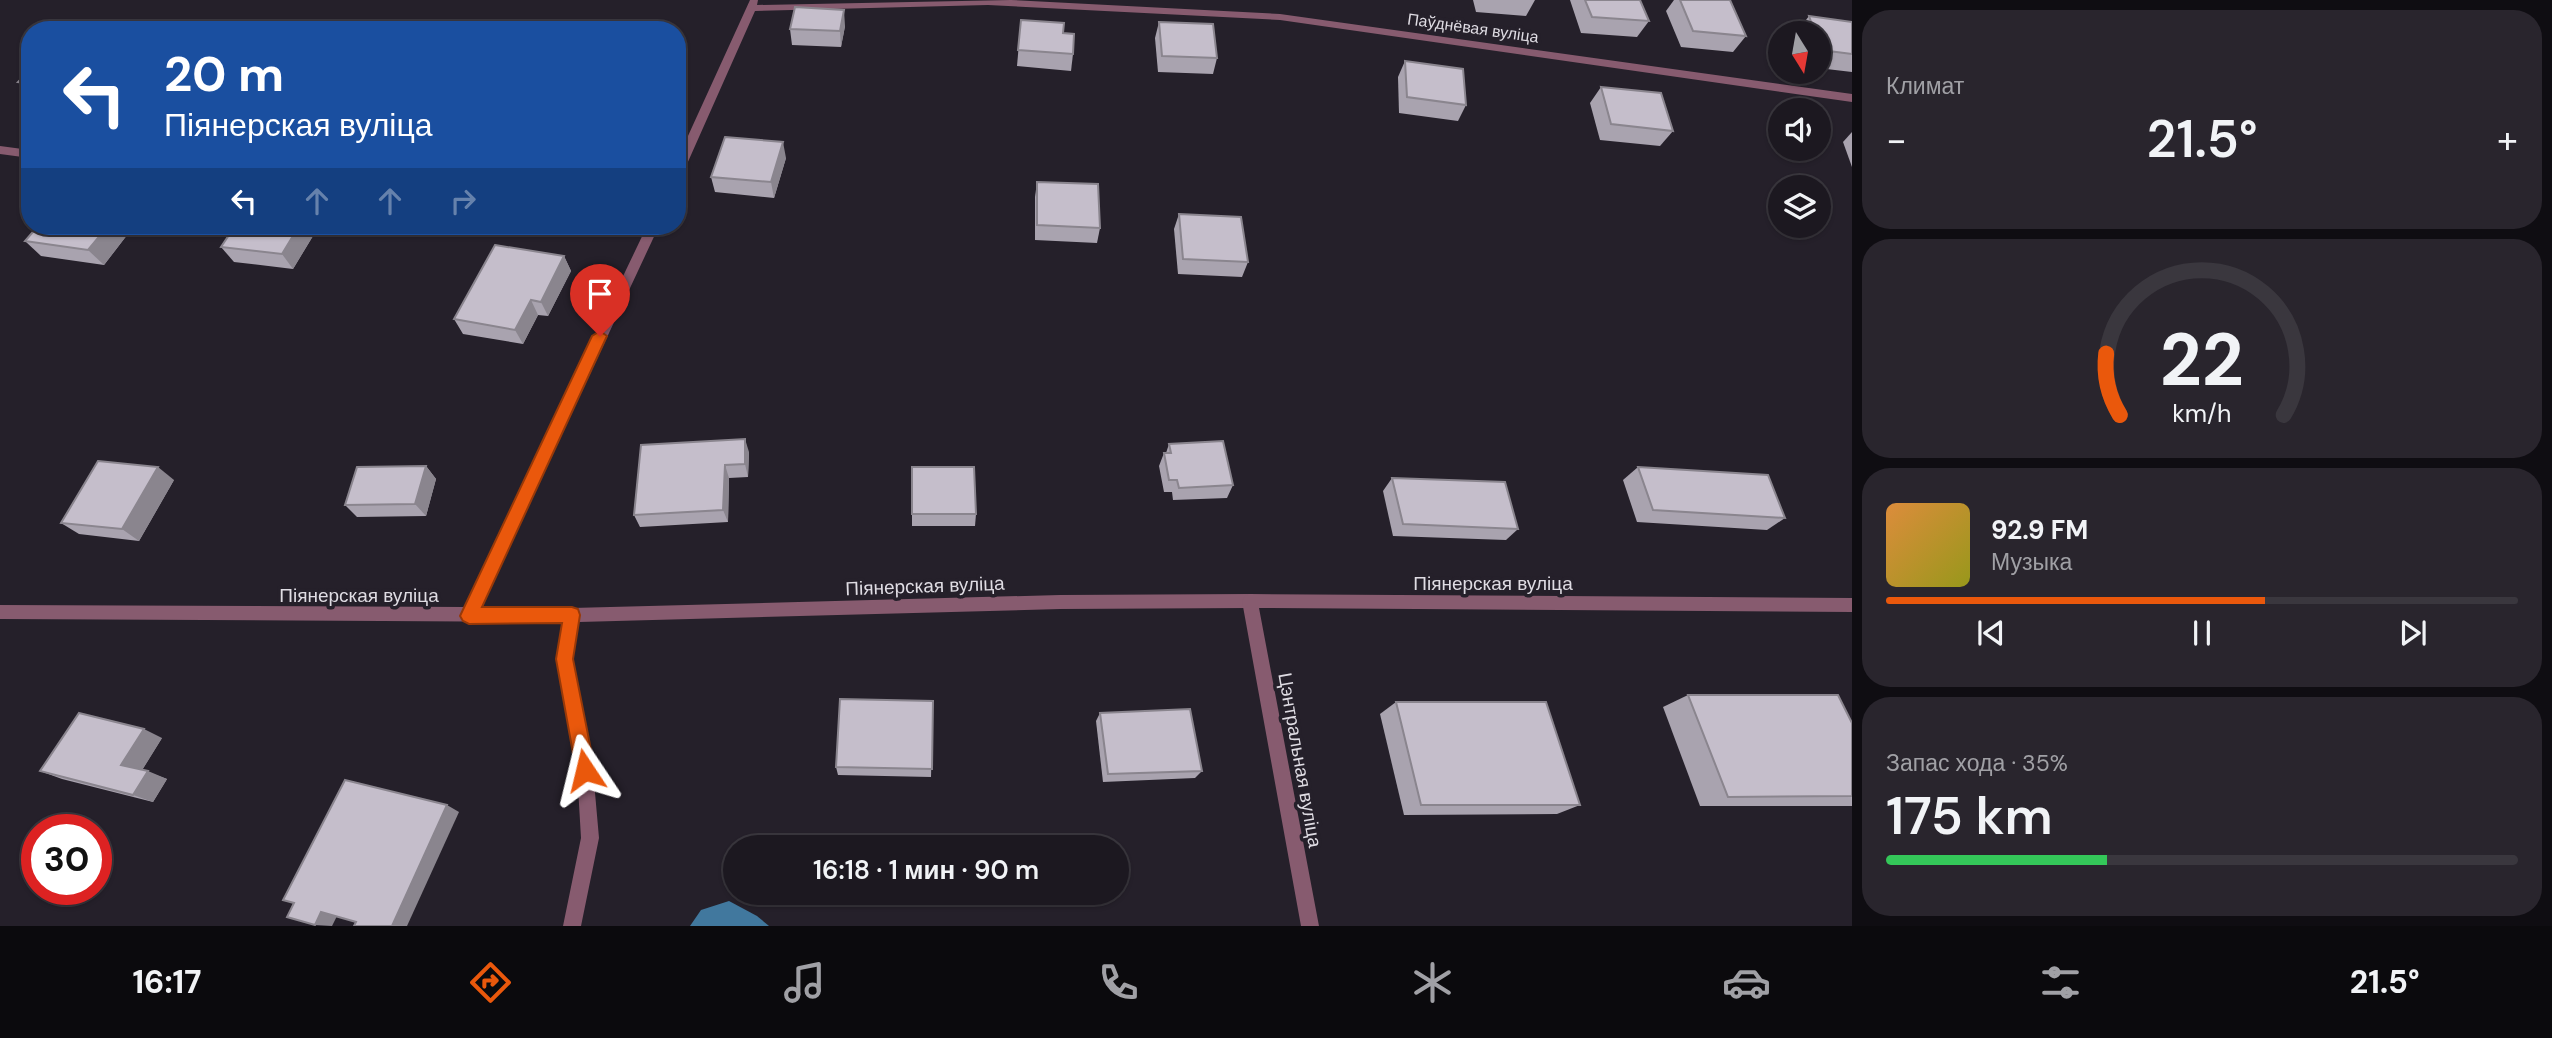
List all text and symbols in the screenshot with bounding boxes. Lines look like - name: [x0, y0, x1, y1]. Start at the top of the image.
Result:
- street label: Паўднёвая вуліца: [1406, 8, 1540, 48]
- north arrow: [1768, 21, 1830, 84]
- map controls: [1768, 21, 1831, 238]
- text: 20 m: [164, 42, 284, 106]
- icon: left: [49, 49, 140, 140]
- text: Климат: [1886, 71, 1964, 101]
- button: sound: [1768, 98, 1831, 161]
- text: Піянерская вуліца: [164, 104, 433, 146]
- text: 21.5°: [2146, 105, 2258, 173]
- text: −: [1886, 115, 1907, 165]
- text: +: [2497, 115, 2518, 165]
- button: layers: [1768, 175, 1831, 238]
- icon: left: [225, 182, 263, 220]
- icon: ahead: [298, 182, 336, 220]
- icon: ahead: [371, 182, 409, 220]
- icon: right: [444, 182, 482, 220]
- pin: [570, 264, 630, 336]
- icon: arrive: [581, 275, 619, 313]
- text: 22: [2160, 313, 2244, 408]
- text: km/h: [2172, 396, 2232, 429]
- text: 92.9 FM: [1991, 513, 2088, 547]
- text: Музыка: [1991, 547, 2072, 577]
- street label: Піянерская вуліца: [845, 571, 1006, 601]
- street label: Піянерская вуліца: [1413, 571, 1573, 596]
- street label: Піянерская вуліца: [279, 583, 439, 608]
- icon: previous: [1972, 614, 2010, 652]
- icon: pause: [2183, 614, 2221, 652]
- icon: next: [2394, 614, 2432, 652]
- street label: Цэнтральная вуліца: [1272, 671, 1328, 850]
- position arrow: [548, 733, 622, 807]
- text: Запас хода · 35%: [1886, 748, 2068, 778]
- text: 175 km: [1886, 782, 2053, 850]
- speed limit sign: 30: [21, 814, 112, 905]
- text: 16:18 · 1 мин · 90 m: [813, 853, 1039, 887]
- icon: directions: [466, 958, 515, 1007]
- icon: music: [780, 958, 829, 1007]
- icon: phone: [1094, 958, 1143, 1007]
- icon: climate: [1408, 958, 1457, 1007]
- icon: car: [1722, 958, 1771, 1007]
- icon: filters: [2036, 958, 2085, 1007]
- text: 16:17: [132, 961, 201, 1003]
- text: 21.5°: [2350, 961, 2420, 1003]

